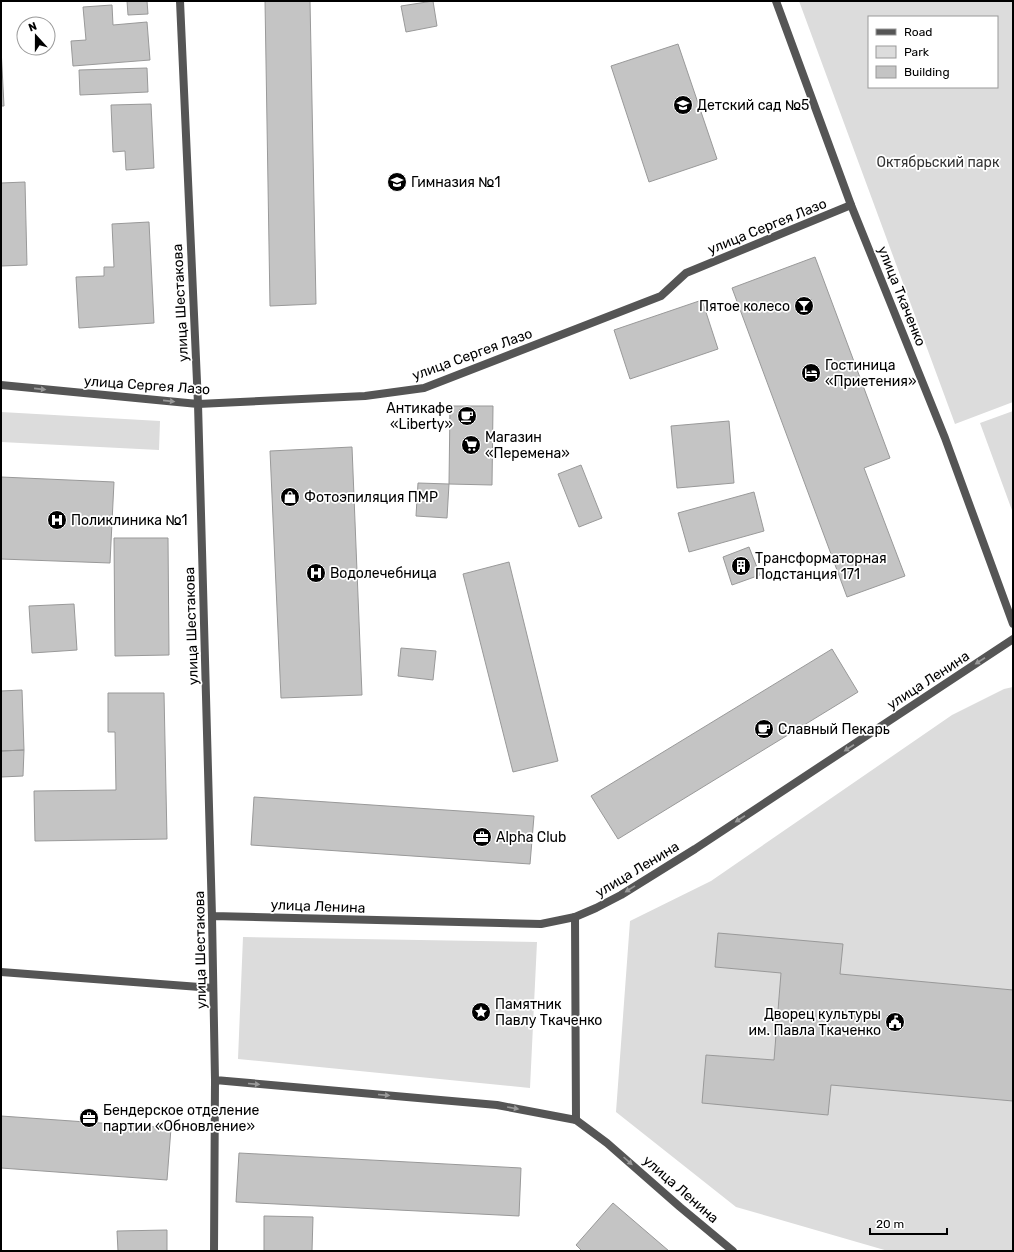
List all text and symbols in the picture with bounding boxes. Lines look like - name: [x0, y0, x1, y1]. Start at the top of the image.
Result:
- north arrow: [16, 16, 56, 56]
- legend: [868, 16, 998, 88]
- text: N: [27, 20, 39, 35]
- text: Road: [904, 25, 932, 39]
- text: Park: [904, 45, 930, 59]
- text: Building: [904, 65, 950, 79]
- school or university icon: Детский сад №5: [672, 94, 694, 116]
- place label: Детский сад №5: [697, 97, 809, 114]
- park label: Октябрьский парк: [877, 154, 1000, 171]
- school or university icon: Гимназия №1: [386, 171, 408, 193]
- place label: Гимназия №1: [411, 174, 500, 191]
- street label: улица Сергея Лазо: [705, 195, 829, 258]
- street label: улица Шестакова: [169, 243, 192, 363]
- street label: улица Ткаченко: [874, 244, 929, 349]
- bar icon: Пятое колесо: [793, 295, 815, 317]
- place label: Пятое колесо: [699, 298, 790, 315]
- street label: улица Сергея Лазо: [410, 325, 535, 384]
- place label: Гостиница «Приетения»: [825, 357, 916, 390]
- hotel icon: Гостиница «Приетения»: [800, 362, 822, 384]
- street label: улица Сергея Лазо: [83, 373, 211, 398]
- one-way arrow: [34, 385, 46, 392]
- one-way arrow: [163, 398, 175, 404]
- place label: Антикафе «Liberty»: [386, 400, 453, 433]
- cafe icon: Антикафе «Liberty»: [456, 405, 478, 427]
- place label: Магазин «Перемена»: [485, 429, 570, 462]
- supermarket icon: Магазин «Перемена»: [460, 434, 482, 456]
- shop icon: Фотоэпиляция ПМР: [279, 486, 301, 508]
- place label: Фотоэпиляция ПМР: [304, 489, 438, 506]
- hospital icon: Поликлиника №1: [46, 509, 68, 531]
- place label: Поликлиника №1: [71, 512, 188, 529]
- place label: Трансформаторная Подстанция 171: [755, 550, 887, 583]
- building icon: Трансформаторная Подстанция 171: [730, 555, 752, 577]
- hospital icon: Водолечебница: [305, 562, 327, 584]
- place label: Водолечебница: [330, 565, 437, 582]
- street label: улица Шестакова: [181, 567, 202, 685]
- street label: улица Ленина: [884, 647, 973, 713]
- one-way arrow: [975, 657, 986, 665]
- cafe icon: Славный Пекарь: [753, 718, 775, 740]
- place label: Славный Пекарь: [778, 721, 890, 738]
- one-way arrow: [843, 744, 854, 752]
- one-way arrow: [735, 815, 745, 823]
- office icon: Alpha Club: [471, 826, 493, 848]
- place label: Alpha Club: [496, 829, 566, 846]
- street label: улица Ленина: [592, 838, 682, 901]
- one-way arrow: [625, 885, 635, 893]
- street label: улица Шестакова: [191, 891, 210, 1009]
- street label: улица Ленина: [270, 896, 366, 917]
- place label: Памятник Павлу Ткаченко: [495, 996, 602, 1029]
- place icon: Памятник Павлу Ткаченко: [470, 1001, 492, 1023]
- place label: Дворец культуры им. Павла Ткаченко: [749, 1006, 881, 1039]
- public building icon: Дворец культуры им. Павла Ткаченко: [884, 1011, 906, 1033]
- one-way arrow: [248, 1080, 260, 1087]
- one-way arrow: [378, 1092, 390, 1099]
- place label: Бендерское отделение партии «Обновление»: [103, 1102, 260, 1135]
- one-way arrow: [507, 1106, 519, 1112]
- office icon: Бендерское отделение партии «Обновление»: [78, 1107, 100, 1129]
- street label: улица Ленина: [639, 1152, 722, 1227]
- one-way arrow: [623, 1156, 633, 1165]
- scale bar: [870, 1210, 947, 1236]
- text: 20 m: [876, 1217, 904, 1231]

